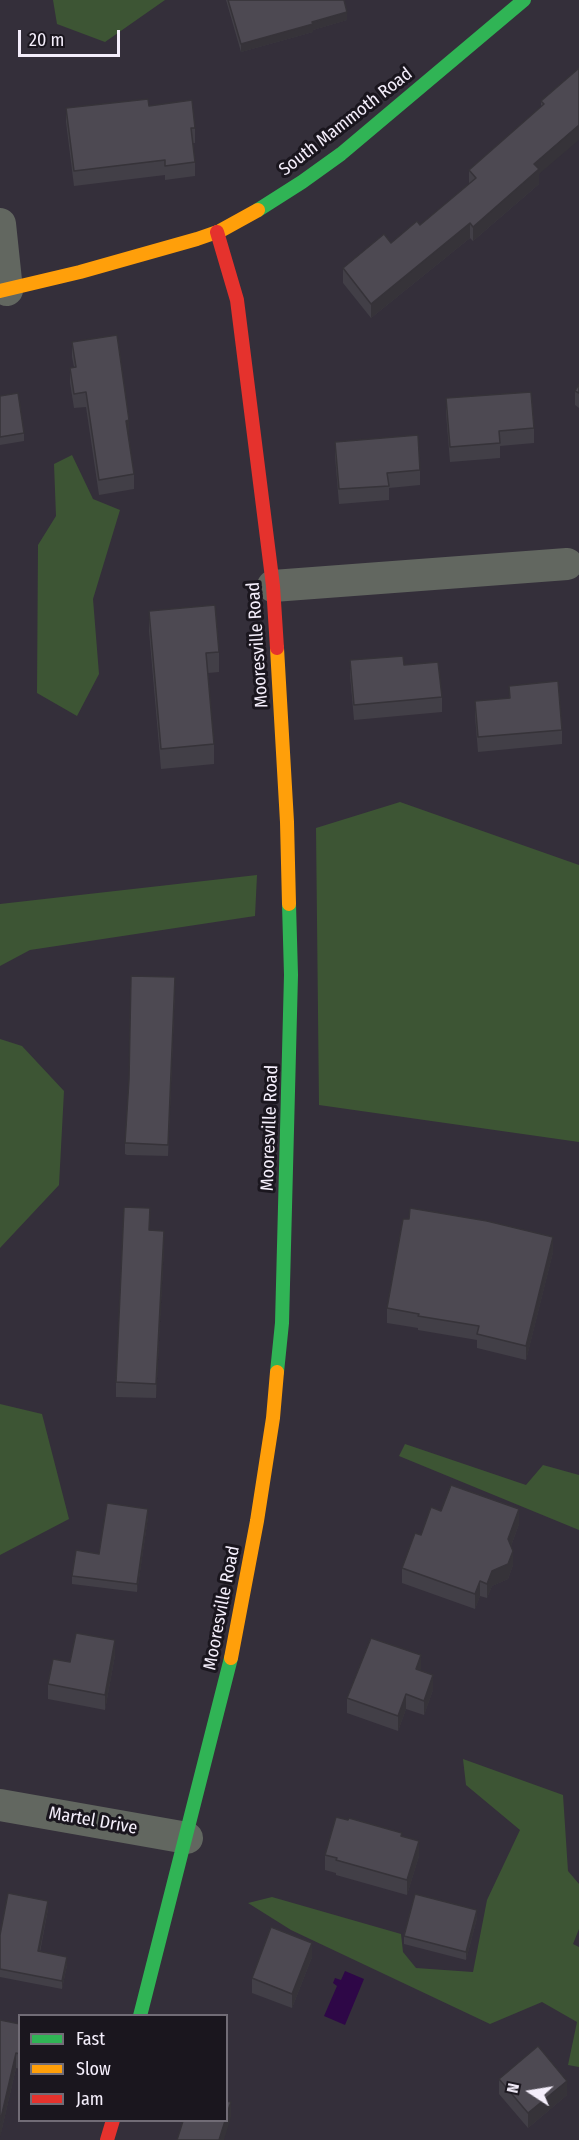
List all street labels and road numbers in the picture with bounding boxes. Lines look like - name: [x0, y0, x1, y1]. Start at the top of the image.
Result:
- street label: South Mammoth Road: [275, 63, 417, 181]
- street label: Mooresville Road: [243, 581, 273, 709]
- street label: Mooresville Road: [257, 1065, 283, 1191]
- street label: Mooresville Road: [199, 1544, 245, 1672]
- street label: Martel Drive: [47, 1803, 139, 1839]

